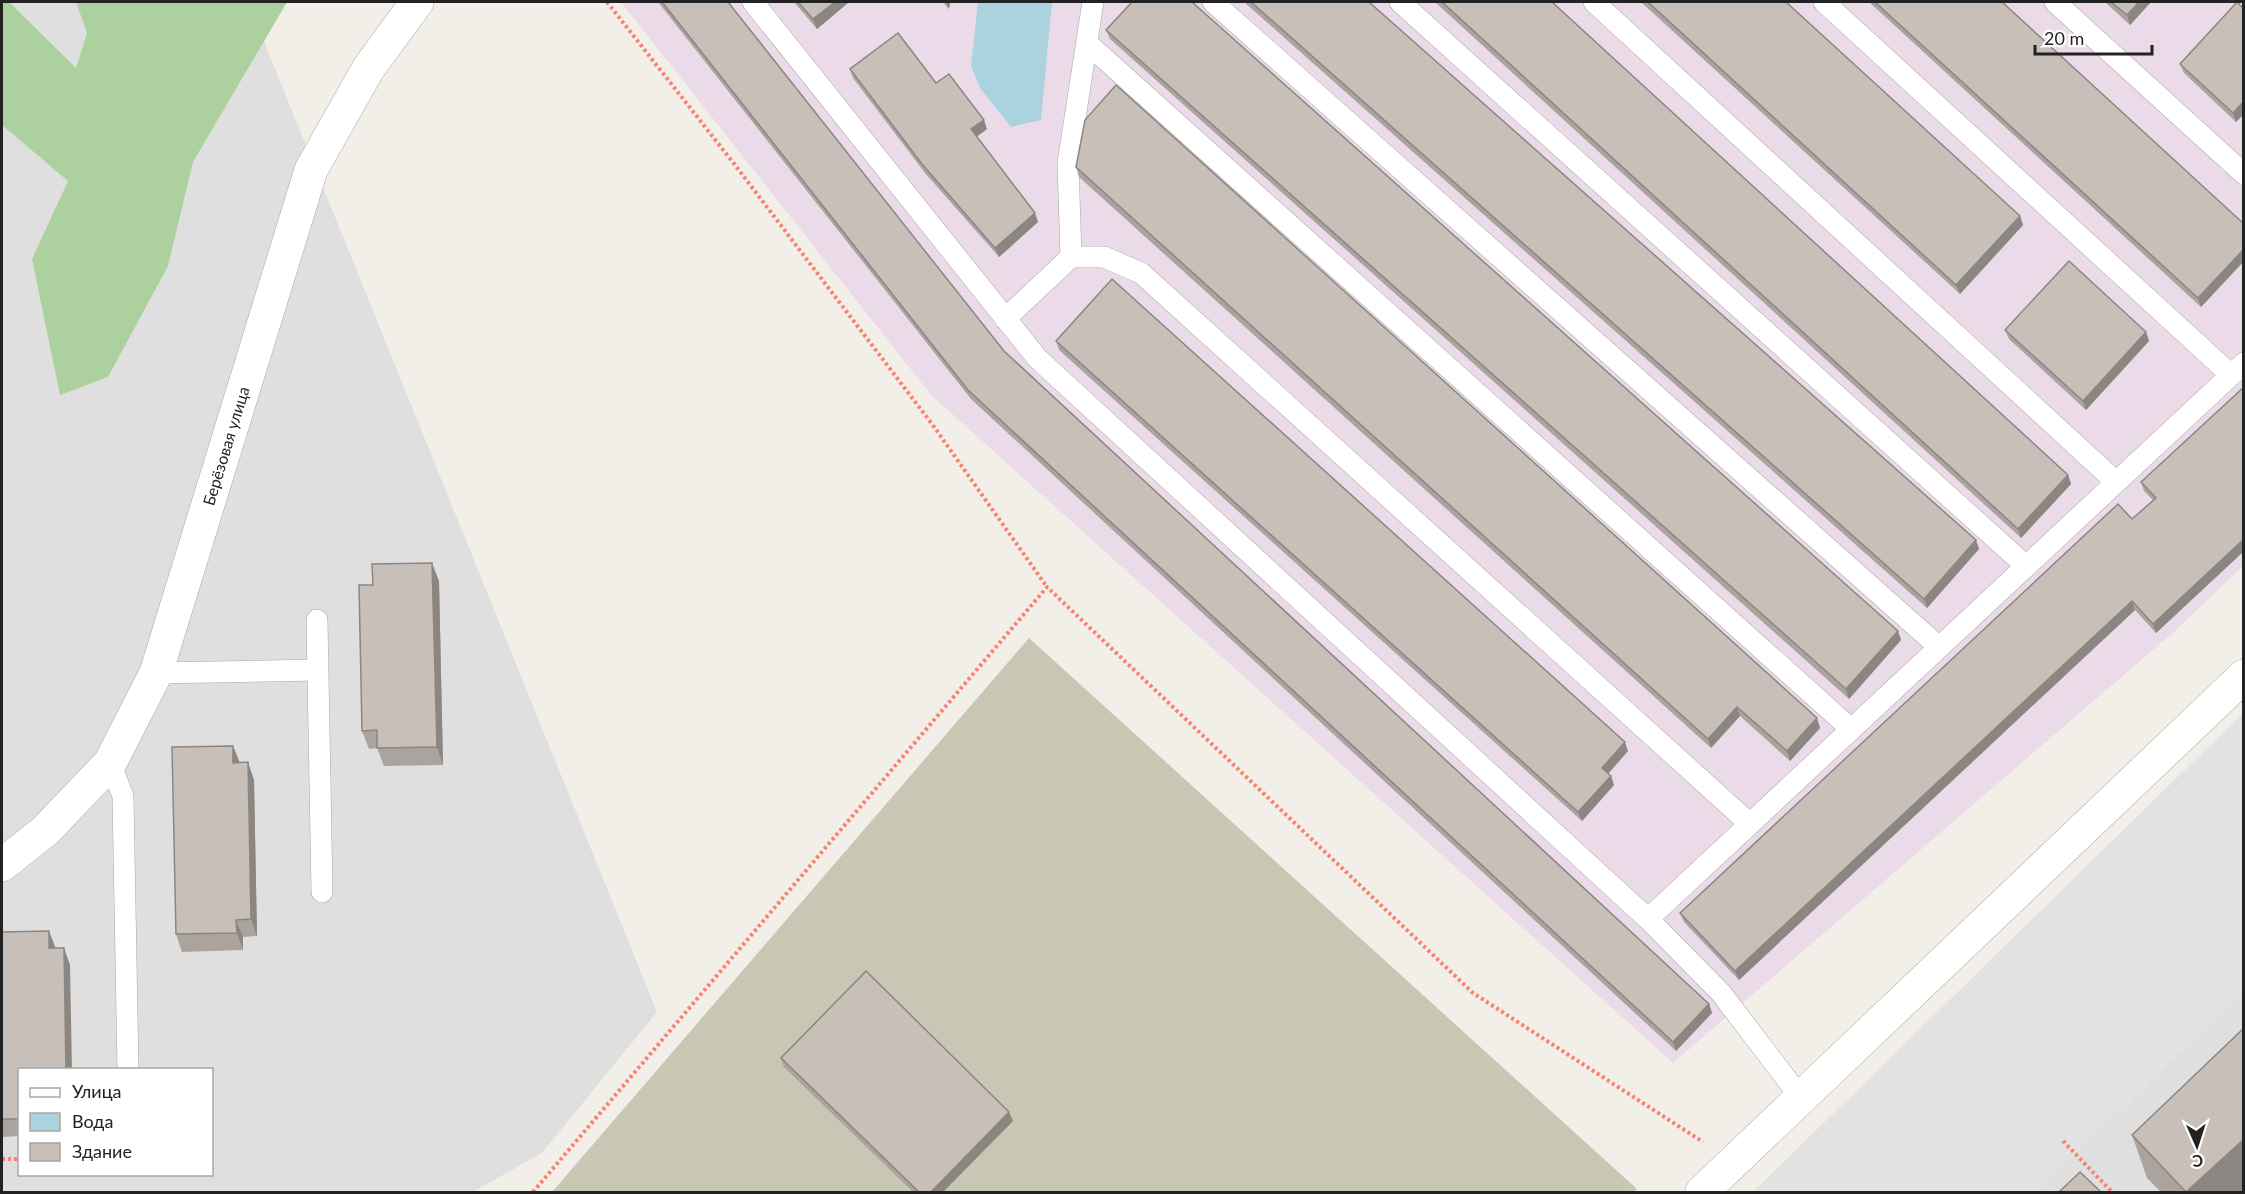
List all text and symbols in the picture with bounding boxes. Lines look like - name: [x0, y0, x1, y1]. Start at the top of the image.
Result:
- scale bar: [2035, 18, 2152, 56]
- text: 20 m: [2044, 27, 2084, 49]
- street label: Берёзовая улица: [198, 384, 253, 508]
- legend: [18, 1068, 213, 1176]
- text: Улица: [72, 1080, 122, 1102]
- text: Вода: [72, 1110, 113, 1132]
- north arrow: [2167, 1116, 2227, 1176]
- text: Здание: [72, 1140, 132, 1162]
- text: С: [2192, 1152, 2204, 1171]

